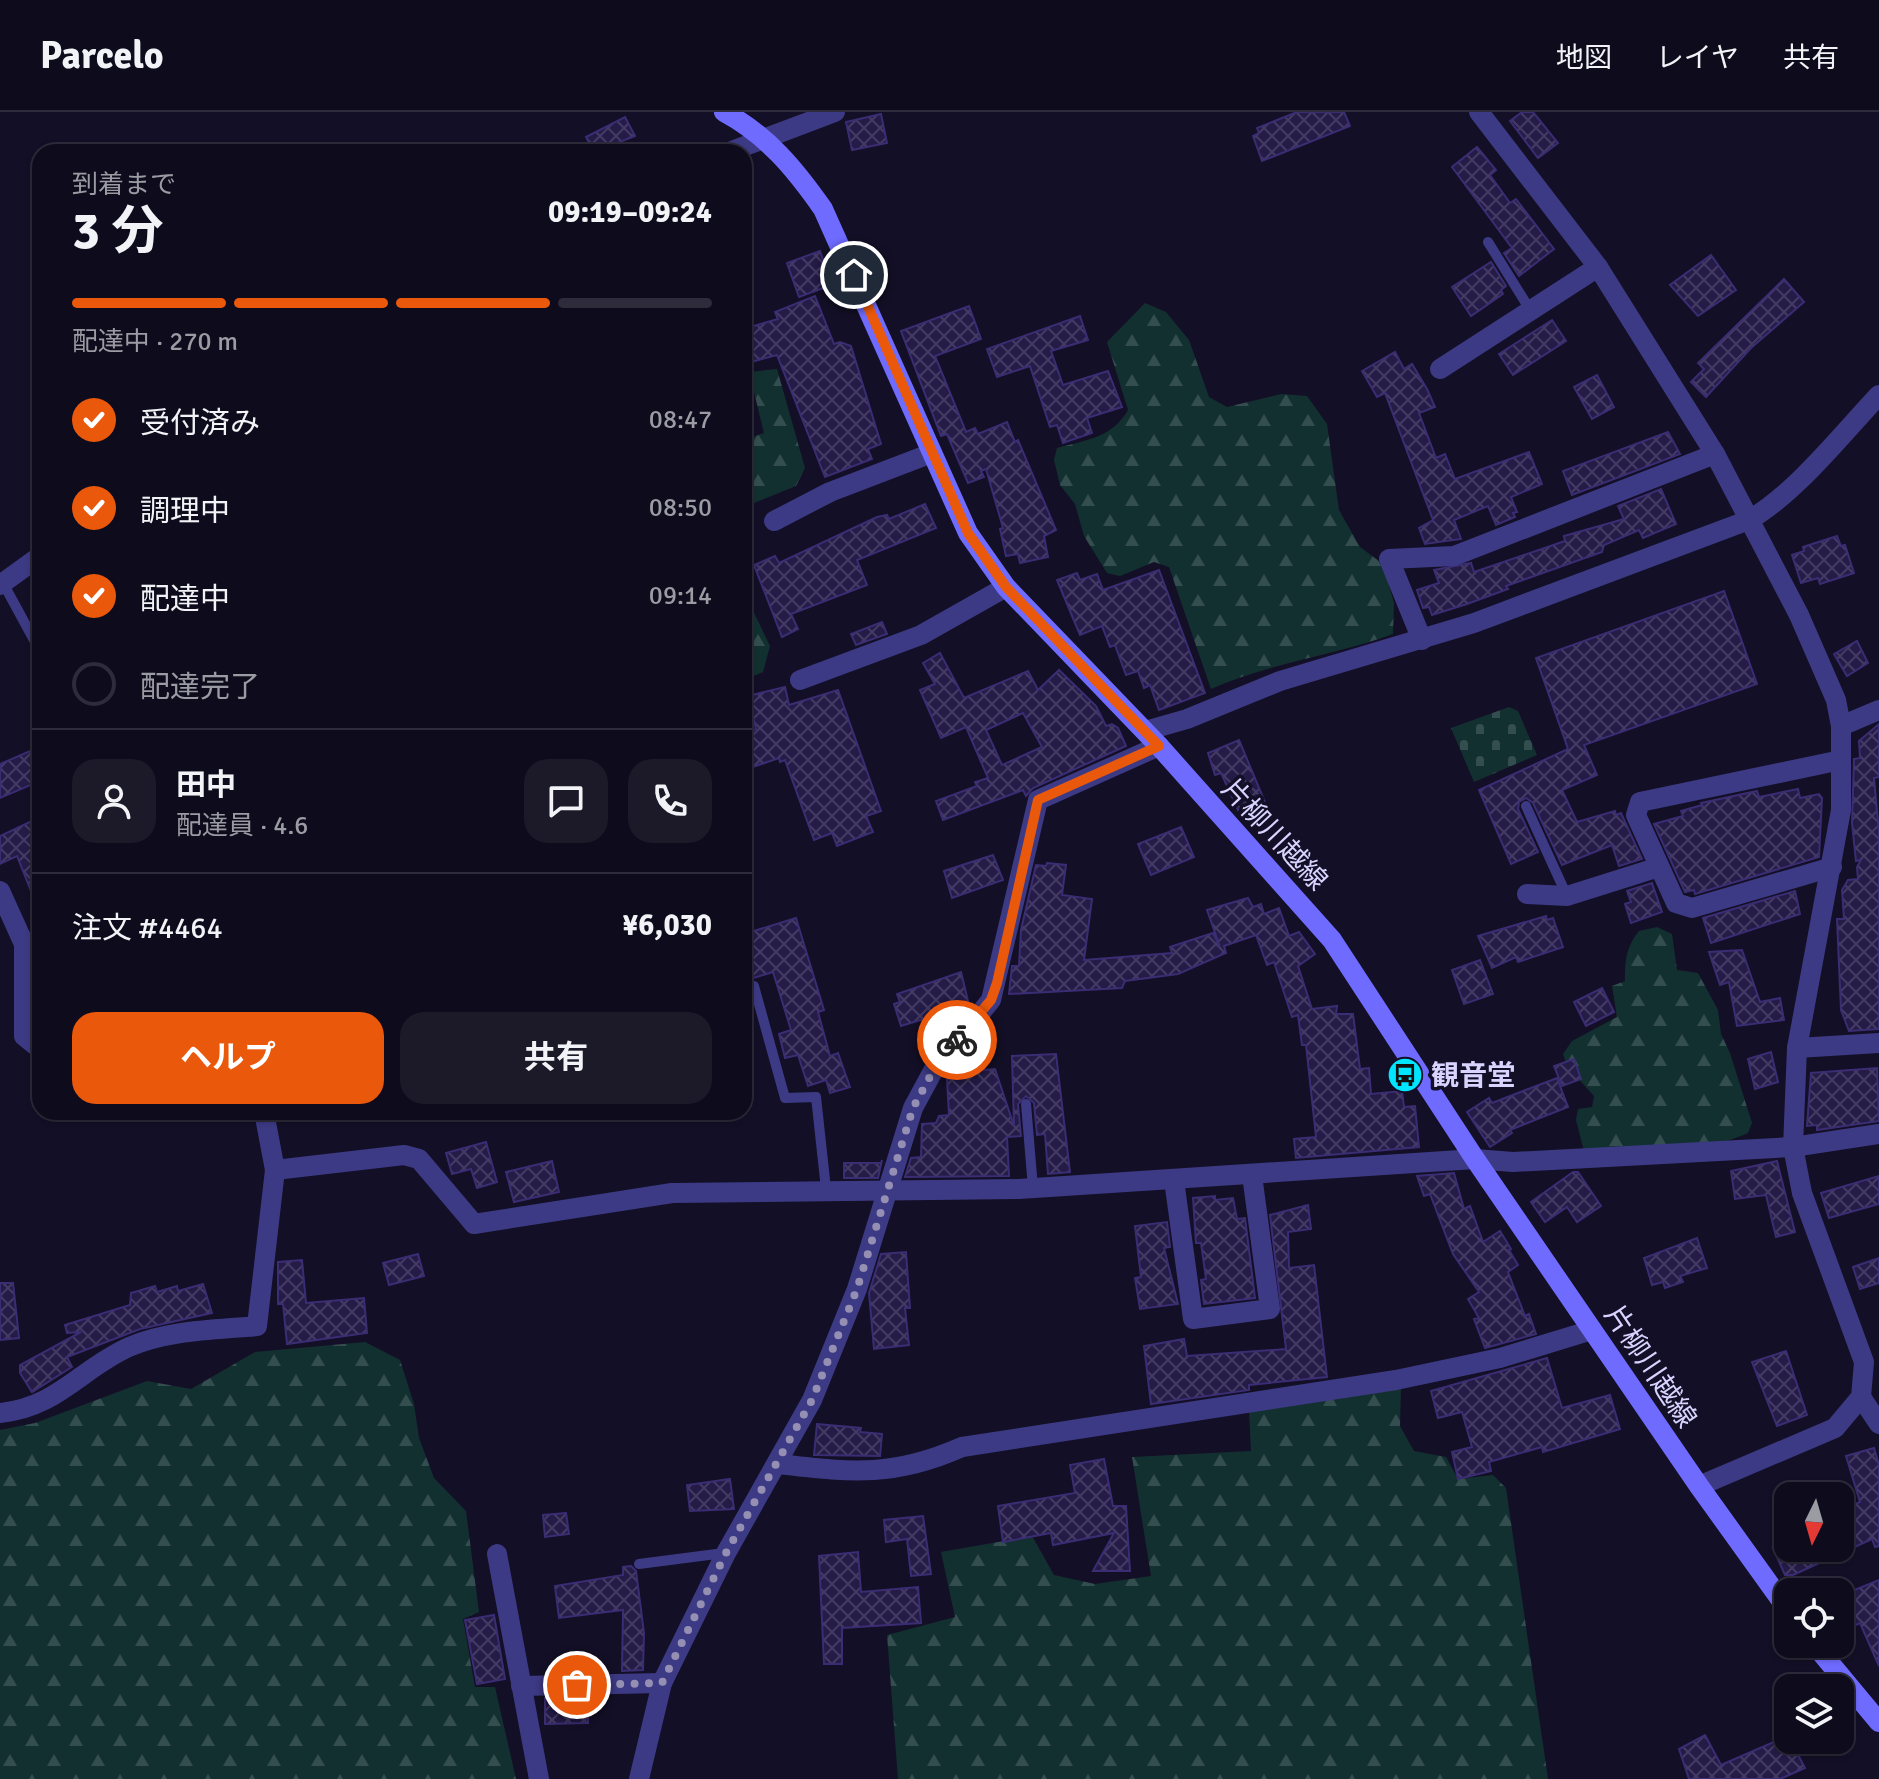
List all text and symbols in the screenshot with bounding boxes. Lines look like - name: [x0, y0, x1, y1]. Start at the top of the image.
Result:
- text: Parcelo: [40, 32, 164, 79]
- text: 地図: [1556, 41, 1612, 75]
- text: レイヤ: [1656, 41, 1739, 75]
- text: 共有: [1783, 41, 1839, 75]
- text: 到着まで: [72, 169, 176, 201]
- text: 09:19–09:24: [548, 194, 712, 231]
- text: 3 分: [72, 199, 164, 263]
- pin: [820, 241, 888, 309]
- icon: home: [832, 253, 876, 297]
- text: 配達中 · 270 m: [72, 326, 238, 358]
- icon: check: [72, 398, 116, 442]
- text: 08:47: [649, 404, 712, 436]
- text: 受付済み: [140, 405, 260, 442]
- icon: check: [72, 486, 116, 530]
- text: 08:50: [649, 492, 712, 524]
- text: 調理中: [140, 493, 230, 530]
- icon: check: [72, 574, 116, 618]
- text: 09:14: [649, 580, 712, 612]
- text: 配達中: [140, 581, 230, 618]
- text: 配達完了: [140, 669, 260, 706]
- button: person: [72, 759, 156, 843]
- button: chat: [524, 759, 608, 843]
- button: phone: [628, 759, 712, 843]
- text: 田中: [176, 767, 236, 804]
- street label: 片柳川越線: [1214, 772, 1334, 897]
- text: 配達員 · 4.6: [176, 810, 308, 842]
- text: ¥6,030: [622, 907, 712, 944]
- text: 注文 #4464: [72, 910, 223, 947]
- courier: [917, 1000, 997, 1080]
- button: ヘルプ: [72, 1012, 384, 1104]
- button: 共有: [400, 1012, 712, 1104]
- icon: bike: [935, 1018, 979, 1062]
- bus stop icon: 観音堂: [1386, 1056, 1424, 1094]
- place label: 観音堂: [1431, 1059, 1515, 1093]
- street label: 片柳川越線: [1597, 1299, 1703, 1434]
- north arrow: [1774, 1482, 1854, 1562]
- map controls: [1774, 1482, 1854, 1754]
- button: locate: [1774, 1578, 1854, 1658]
- pin: [543, 1651, 611, 1719]
- icon: bag: [555, 1663, 599, 1707]
- button: layers: [1774, 1674, 1854, 1754]

